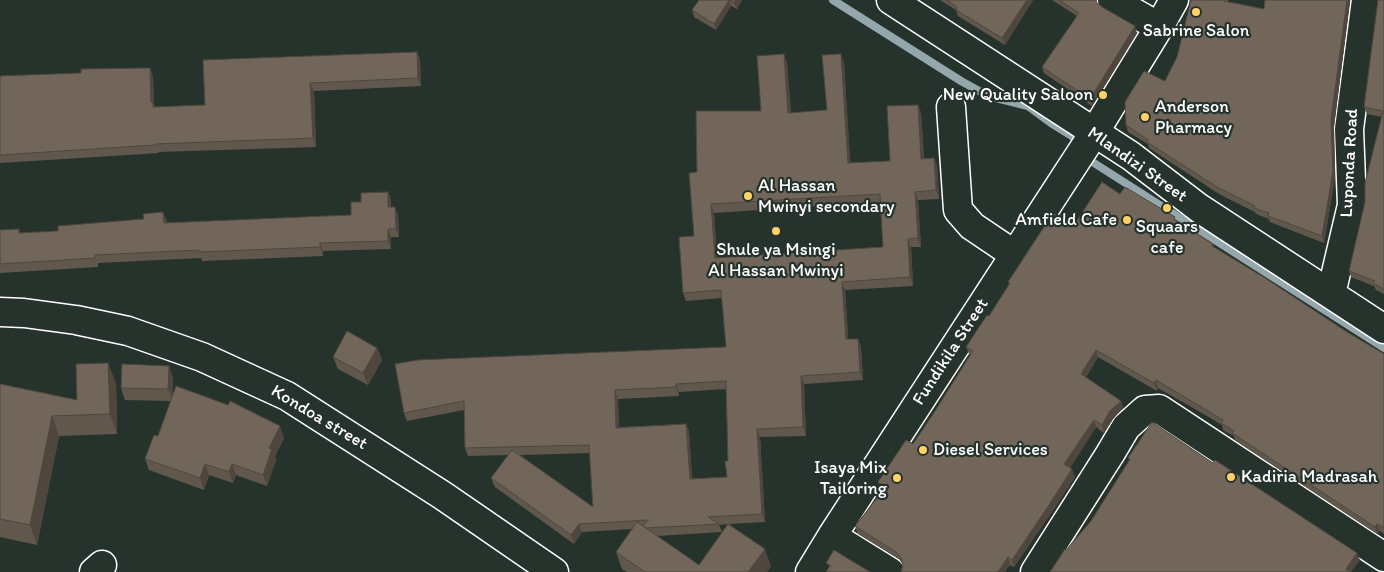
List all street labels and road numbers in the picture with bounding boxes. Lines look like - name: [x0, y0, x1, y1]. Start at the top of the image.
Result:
- street label: Luponda Road: [1336, 108, 1364, 218]
- street label: Mlandizi Street: [1083, 123, 1191, 207]
- street label: Fundikila Street: [908, 294, 994, 410]
- street label: Kondoa street: [267, 381, 371, 455]

